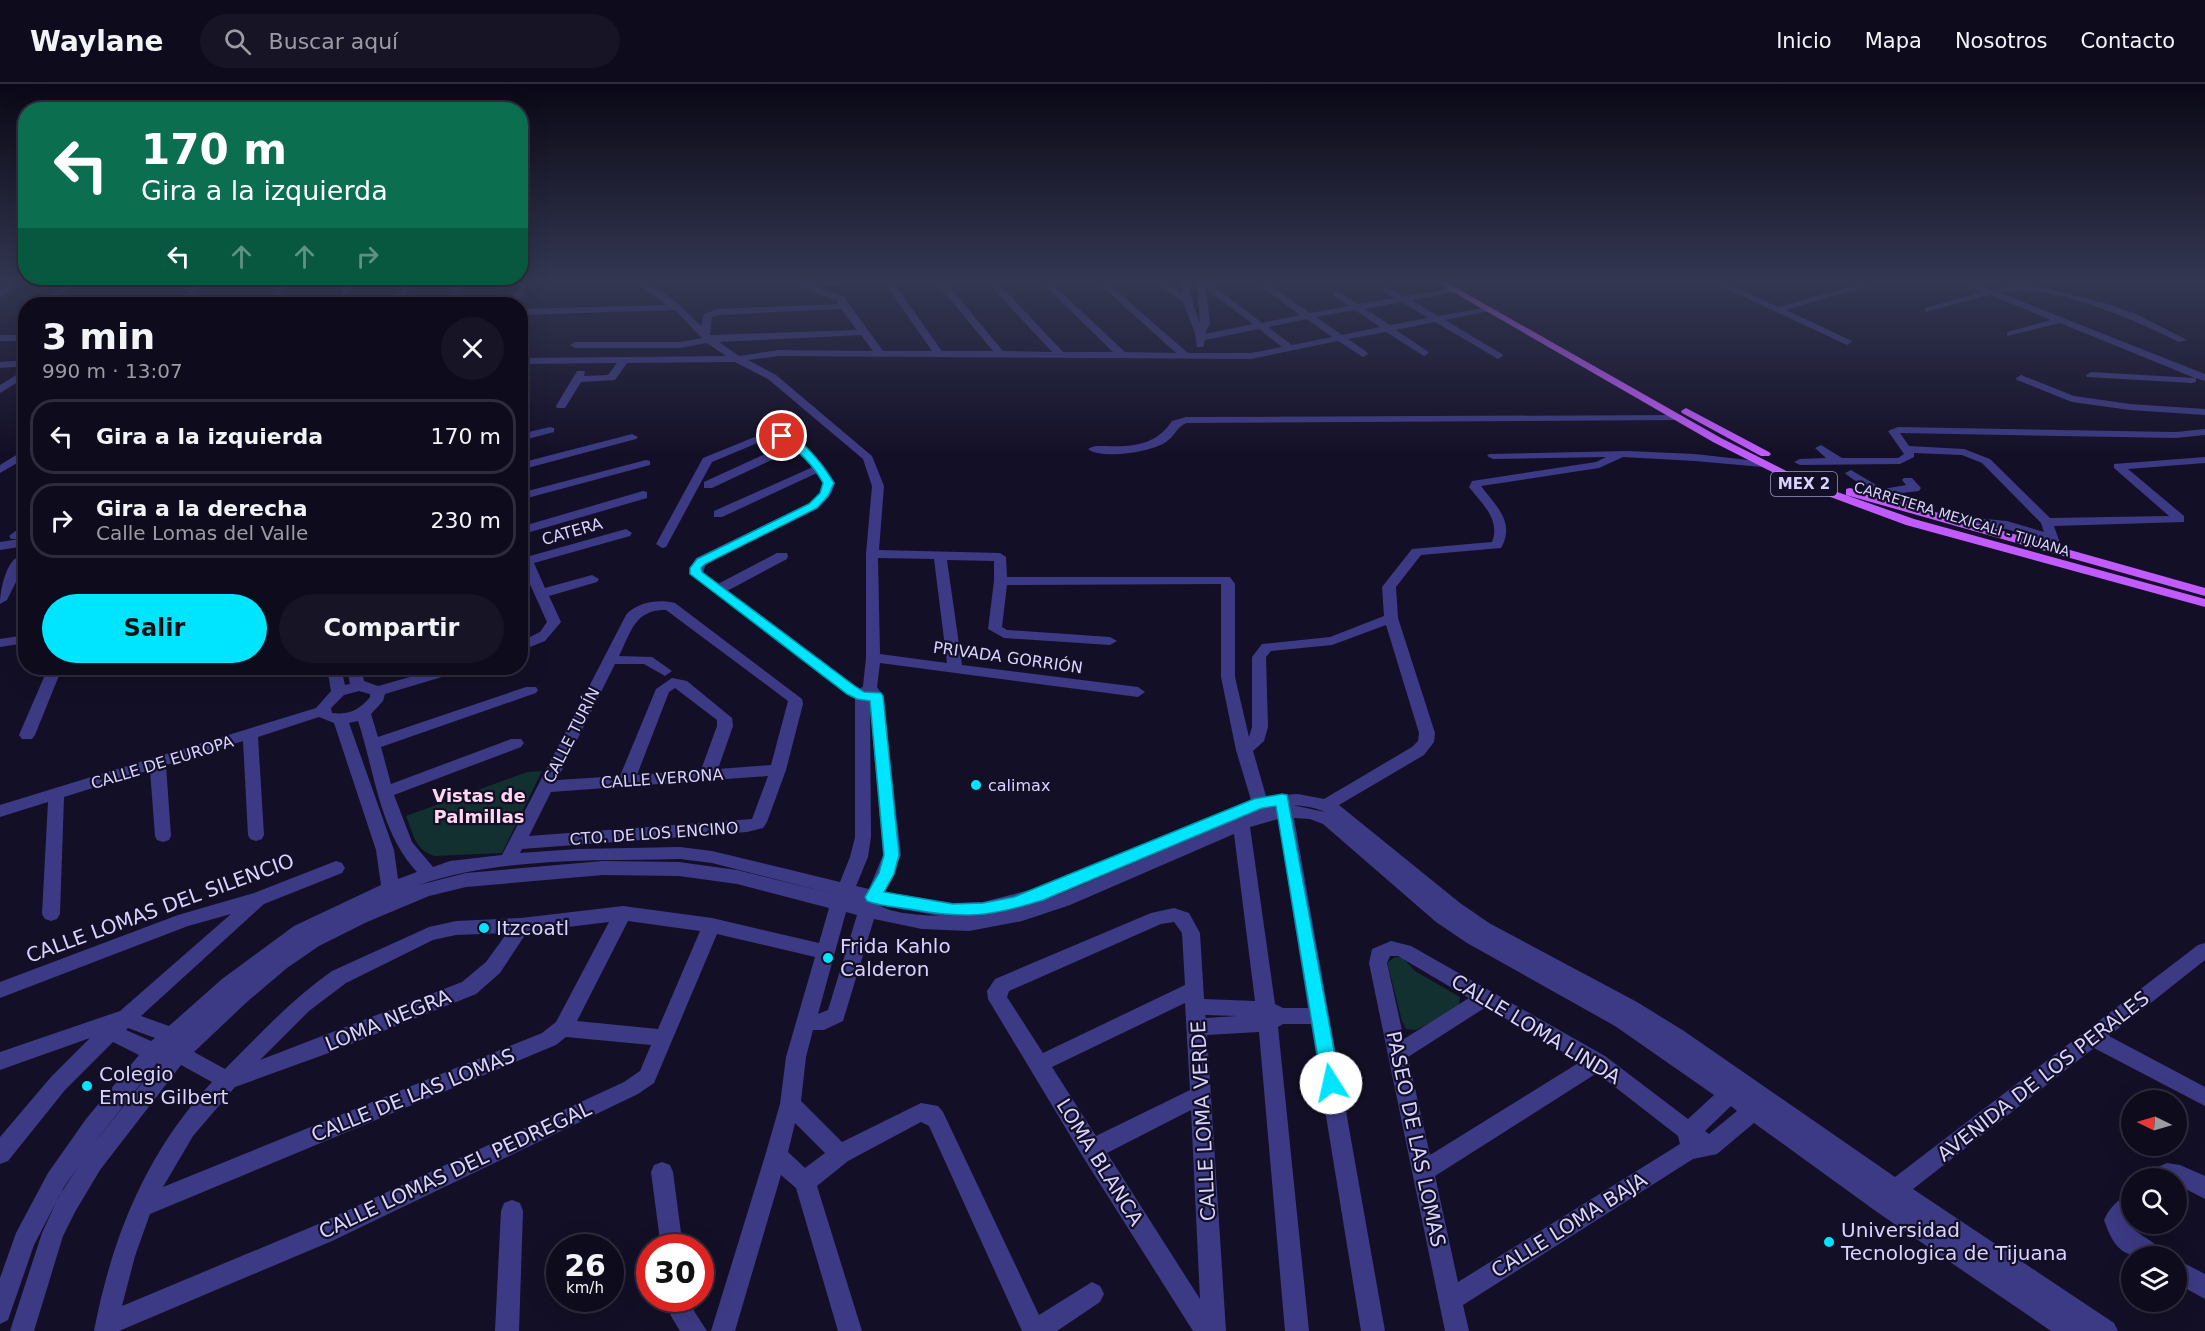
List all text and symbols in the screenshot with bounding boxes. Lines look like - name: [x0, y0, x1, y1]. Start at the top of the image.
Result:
- search box: [200, 14, 620, 68]
- text: Waylane: [30, 25, 164, 58]
- icon: search: [221, 25, 254, 58]
- text: Buscar aquí: [269, 29, 398, 54]
- text: Inicio: [1776, 29, 1832, 53]
- text: Mapa: [1865, 29, 1922, 53]
- text: Nosotros: [1955, 29, 2047, 53]
- text: Contacto: [2080, 29, 2175, 53]
- text: 170 m: [141, 125, 287, 174]
- icon: left: [42, 126, 120, 204]
- text: Gira a la izquierda: [141, 175, 388, 206]
- icon: left: [162, 240, 195, 273]
- icon: ahead: [225, 240, 258, 273]
- icon: ahead: [288, 240, 321, 273]
- icon: right: [351, 240, 384, 273]
- text: 3 min: [42, 316, 155, 357]
- button: close: [441, 317, 504, 380]
- text: 990 m · 13:07: [42, 359, 183, 383]
- pin: [756, 410, 807, 461]
- icon: arrive: [765, 419, 798, 452]
- icon: left: [45, 420, 78, 453]
- text: Gira a la izquierda: [96, 424, 323, 449]
- text: 170 m: [431, 424, 501, 449]
- road number: MEX 2: [1771, 472, 1837, 496]
- street label: CARRETERA MEXICALI - TIJUANA: [1852, 478, 2072, 560]
- text: Gira a la derecha: [96, 496, 308, 521]
- icon: right: [45, 504, 78, 537]
- text: 230 m: [431, 508, 501, 533]
- street label: CATERA: [540, 514, 605, 549]
- text: Calle Lomas del Valle: [96, 521, 308, 545]
- button: Salir: [42, 594, 267, 663]
- button: Compartir: [279, 594, 504, 663]
- street label: PRIVADA GORRIÓN: [932, 638, 1084, 677]
- street label: CALLE TURÍN: [539, 684, 604, 786]
- street label: CALLE DE EUROPA: [89, 732, 236, 793]
- street label: CALLE VERONA: [600, 765, 724, 792]
- place label: calimax: [988, 776, 1050, 795]
- marker: calimax: [969, 778, 983, 792]
- district label: Vistas de Palmillas: [432, 785, 526, 827]
- street label: CTO. DE LOS ENCINO: [569, 818, 739, 849]
- street label: CALLE LOMAS DEL SILENCIO: [23, 848, 297, 968]
- place label: Itzcoatl: [496, 916, 569, 940]
- marker: Itzcoatl: [477, 921, 491, 935]
- place label: Frida Kahlo Calderon: [840, 934, 951, 981]
- marker: Frida Kahlo Calderon: [821, 951, 835, 965]
- street label: CALLE LOMA LINDA: [1447, 969, 1625, 1089]
- street label: LOMA NEGRA: [322, 984, 455, 1056]
- street label: AVENIDA DE LOS PERALES: [1932, 986, 2154, 1166]
- street label: CALLE LOMA VERDE: [1186, 1020, 1220, 1222]
- street label: PASEO DE LAS LOMAS: [1381, 1029, 1451, 1249]
- street label: CALLE DE LAS LOMAS: [308, 1043, 518, 1147]
- position arrow: [1299, 1051, 1363, 1115]
- place label: Colegio Emus Gilbert: [99, 1062, 228, 1109]
- marker: Colegio Emus Gilbert: [80, 1079, 94, 1093]
- north arrow: [2121, 1090, 2187, 1156]
- map controls: [2121, 1090, 2187, 1312]
- street label: LOMA BLANCA: [1051, 1094, 1149, 1230]
- street label: CALLE LOMAS DEL PEDREGAL: [315, 1096, 596, 1244]
- street label: CALLE LOMA BAJA: [1487, 1167, 1652, 1283]
- button: search: [2121, 1168, 2187, 1234]
- place label: Universidad Tecnologica de Tijuana: [1840, 1218, 2068, 1265]
- speed limit sign: 30: [636, 1234, 714, 1312]
- marker: Universidad Tecnologica de Tijuana: [1822, 1235, 1836, 1249]
- button: layers: [2121, 1246, 2187, 1312]
- text: 26: [564, 1248, 606, 1283]
- text: km/h: [566, 1279, 604, 1297]

